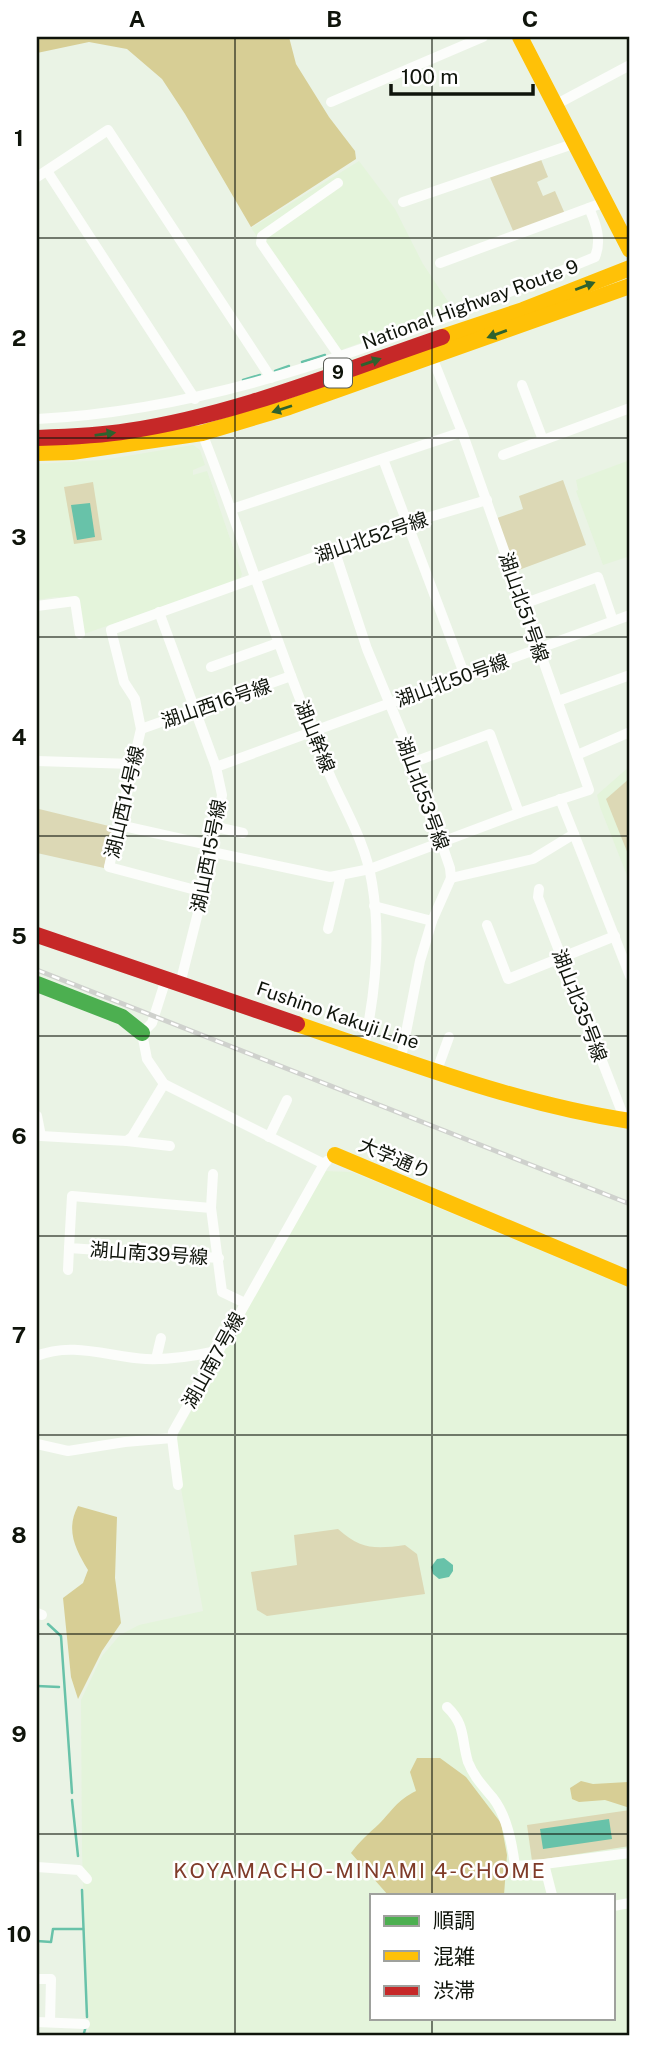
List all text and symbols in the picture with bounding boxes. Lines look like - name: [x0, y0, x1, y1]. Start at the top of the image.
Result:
- text: A: [129, 5, 146, 32]
- text: B: [326, 5, 342, 32]
- text: C: [522, 5, 538, 32]
- scale bar: [391, 52, 532, 96]
- text: 100 m: [401, 64, 458, 89]
- text: 1: [14, 124, 24, 151]
- street label: National Highway Route 9: [359, 255, 581, 353]
- one-way arrow: [575, 280, 596, 291]
- text: 2: [12, 324, 26, 351]
- one-way arrow: [486, 329, 507, 340]
- one-way arrow: [361, 356, 382, 367]
- road number: 9: [324, 358, 352, 388]
- one-way arrow: [271, 404, 292, 415]
- one-way arrow: [94, 429, 116, 440]
- street label: 湖山北52号線: [311, 507, 431, 567]
- text: 3: [11, 523, 27, 550]
- street label: 湖山北51号線: [495, 549, 553, 665]
- street label: 湖山北50号線: [392, 649, 512, 711]
- street label: 湖山西16号線: [158, 674, 274, 732]
- street label: 湖山幹線: [291, 697, 339, 775]
- text: 4: [11, 723, 27, 750]
- street label: 湖山北53号線: [392, 733, 454, 853]
- street label: 湖山西14号線: [100, 744, 148, 860]
- street label: 湖山西15号線: [186, 798, 230, 914]
- text: 5: [11, 922, 27, 949]
- street label: 湖山北35号線: [548, 945, 612, 1065]
- street label: Fushino Kakuji Line: [254, 977, 422, 1053]
- text: 6: [11, 1122, 27, 1149]
- street label: 大学通り: [356, 1133, 434, 1183]
- street label: 湖山南39号線: [89, 1238, 209, 1268]
- street label: 湖山南7号線: [178, 1308, 248, 1412]
- text: 7: [12, 1321, 26, 1348]
- text: 8: [11, 1521, 27, 1548]
- text: 9: [11, 1720, 27, 1747]
- district label: KOYAMACHO-MINAMI 4-CHOME: [173, 1858, 547, 1883]
- legend: [370, 1894, 614, 2020]
- text: 順調: [433, 1908, 475, 1933]
- text: 10: [7, 1920, 31, 1947]
- text: 混雑: [433, 1944, 475, 1969]
- text: 渋滞: [433, 1978, 475, 2003]

